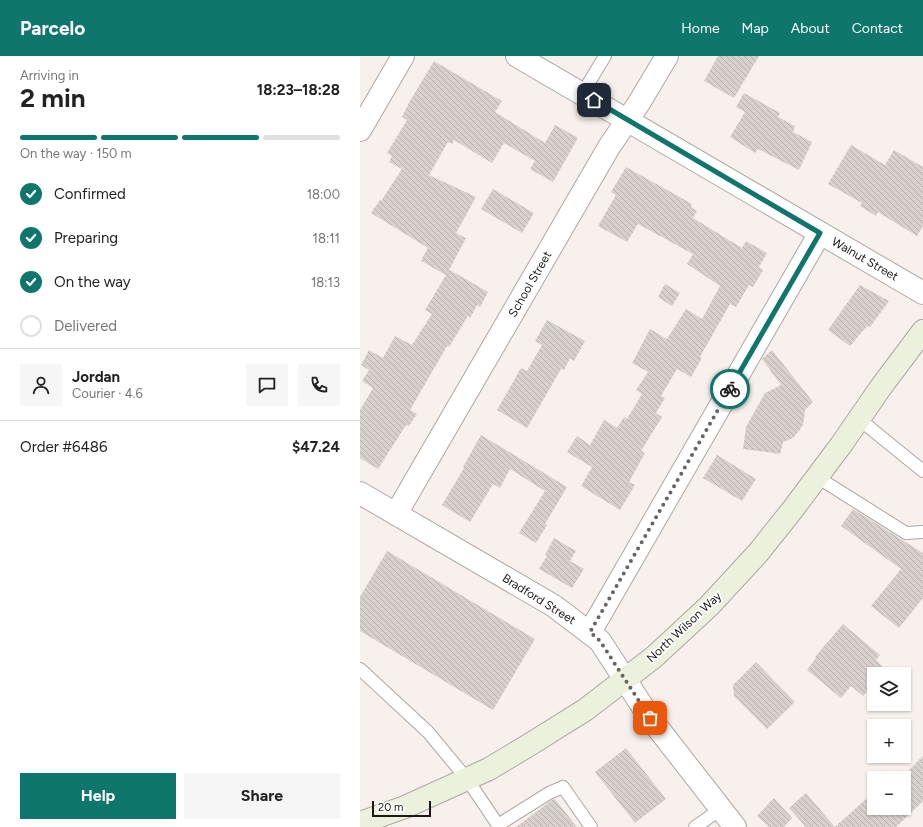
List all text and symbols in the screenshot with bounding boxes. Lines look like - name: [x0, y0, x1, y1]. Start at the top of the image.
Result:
- text: Parcelo: [20, 17, 85, 40]
- text: Home: [681, 20, 720, 37]
- text: Map: [742, 20, 769, 37]
- text: About: [791, 20, 830, 37]
- text: Contact: [852, 20, 903, 37]
- text: Arriving in: [20, 68, 79, 83]
- text: 18:23–18:28: [257, 81, 340, 99]
- text: 2 min: [20, 82, 86, 114]
- pin: [577, 83, 611, 117]
- icon: home: [583, 89, 605, 111]
- text: On the way · 150 m: [20, 146, 132, 161]
- icon: check: [20, 183, 42, 205]
- text: Confirmed: [54, 185, 126, 203]
- text: 18:00: [307, 187, 340, 202]
- icon: check: [20, 227, 42, 249]
- text: Preparing: [54, 229, 118, 247]
- text: 18:11: [313, 231, 340, 246]
- street label: Walnut Street: [829, 234, 901, 284]
- street label: School Street: [506, 248, 555, 319]
- icon: check: [20, 271, 42, 293]
- text: On the way: [54, 273, 131, 291]
- text: 18:13: [311, 275, 340, 290]
- text: Delivered: [54, 317, 117, 335]
- button: person: [20, 364, 62, 406]
- button: chat: [246, 364, 288, 406]
- button: phone: [298, 364, 340, 406]
- text: Jordan: [72, 368, 120, 386]
- courier: [710, 369, 750, 409]
- icon: bike: [719, 378, 741, 400]
- text: Courier · 4.6: [72, 386, 143, 401]
- text: Order #6486: [20, 438, 107, 456]
- text: $47.24: [292, 438, 340, 456]
- street label: Bradford Street: [500, 571, 579, 627]
- street label: North Wilson Way: [644, 588, 725, 665]
- map controls: [867, 667, 911, 815]
- button: layers: [867, 667, 911, 711]
- pin: [633, 701, 667, 735]
- icon: bag: [639, 707, 661, 729]
- button: +: [867, 719, 911, 763]
- button: −: [867, 771, 911, 815]
- button: Help: [20, 773, 176, 819]
- button: Share: [184, 773, 340, 819]
- scale bar: [372, 799, 431, 818]
- text: 20 m: [378, 801, 403, 814]

